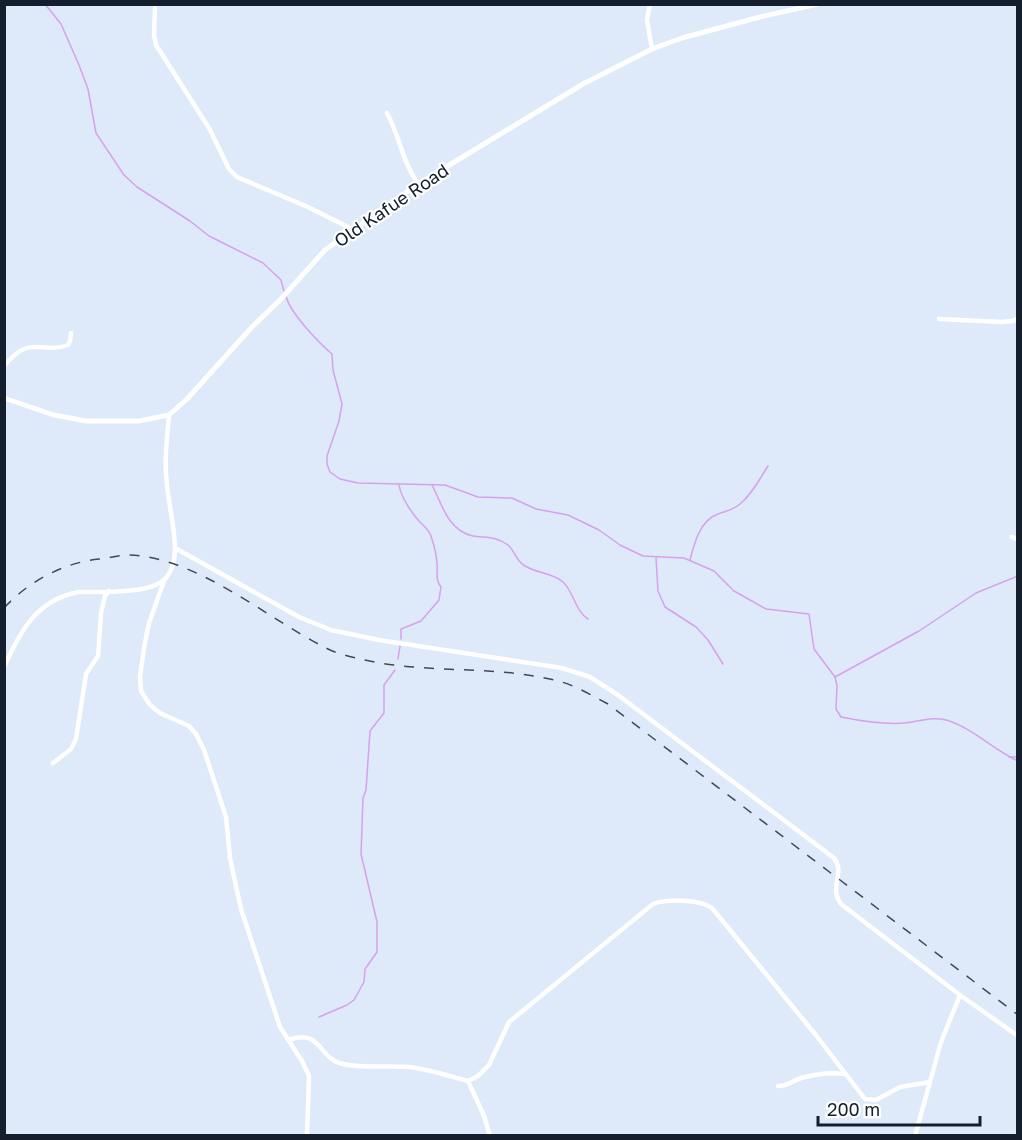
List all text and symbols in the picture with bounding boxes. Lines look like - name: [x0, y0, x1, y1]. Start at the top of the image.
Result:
- street label: Old Kafue Road: [330, 159, 452, 251]
- scale bar: [818, 1089, 980, 1127]
- text: 200 m: [827, 1098, 880, 1120]

